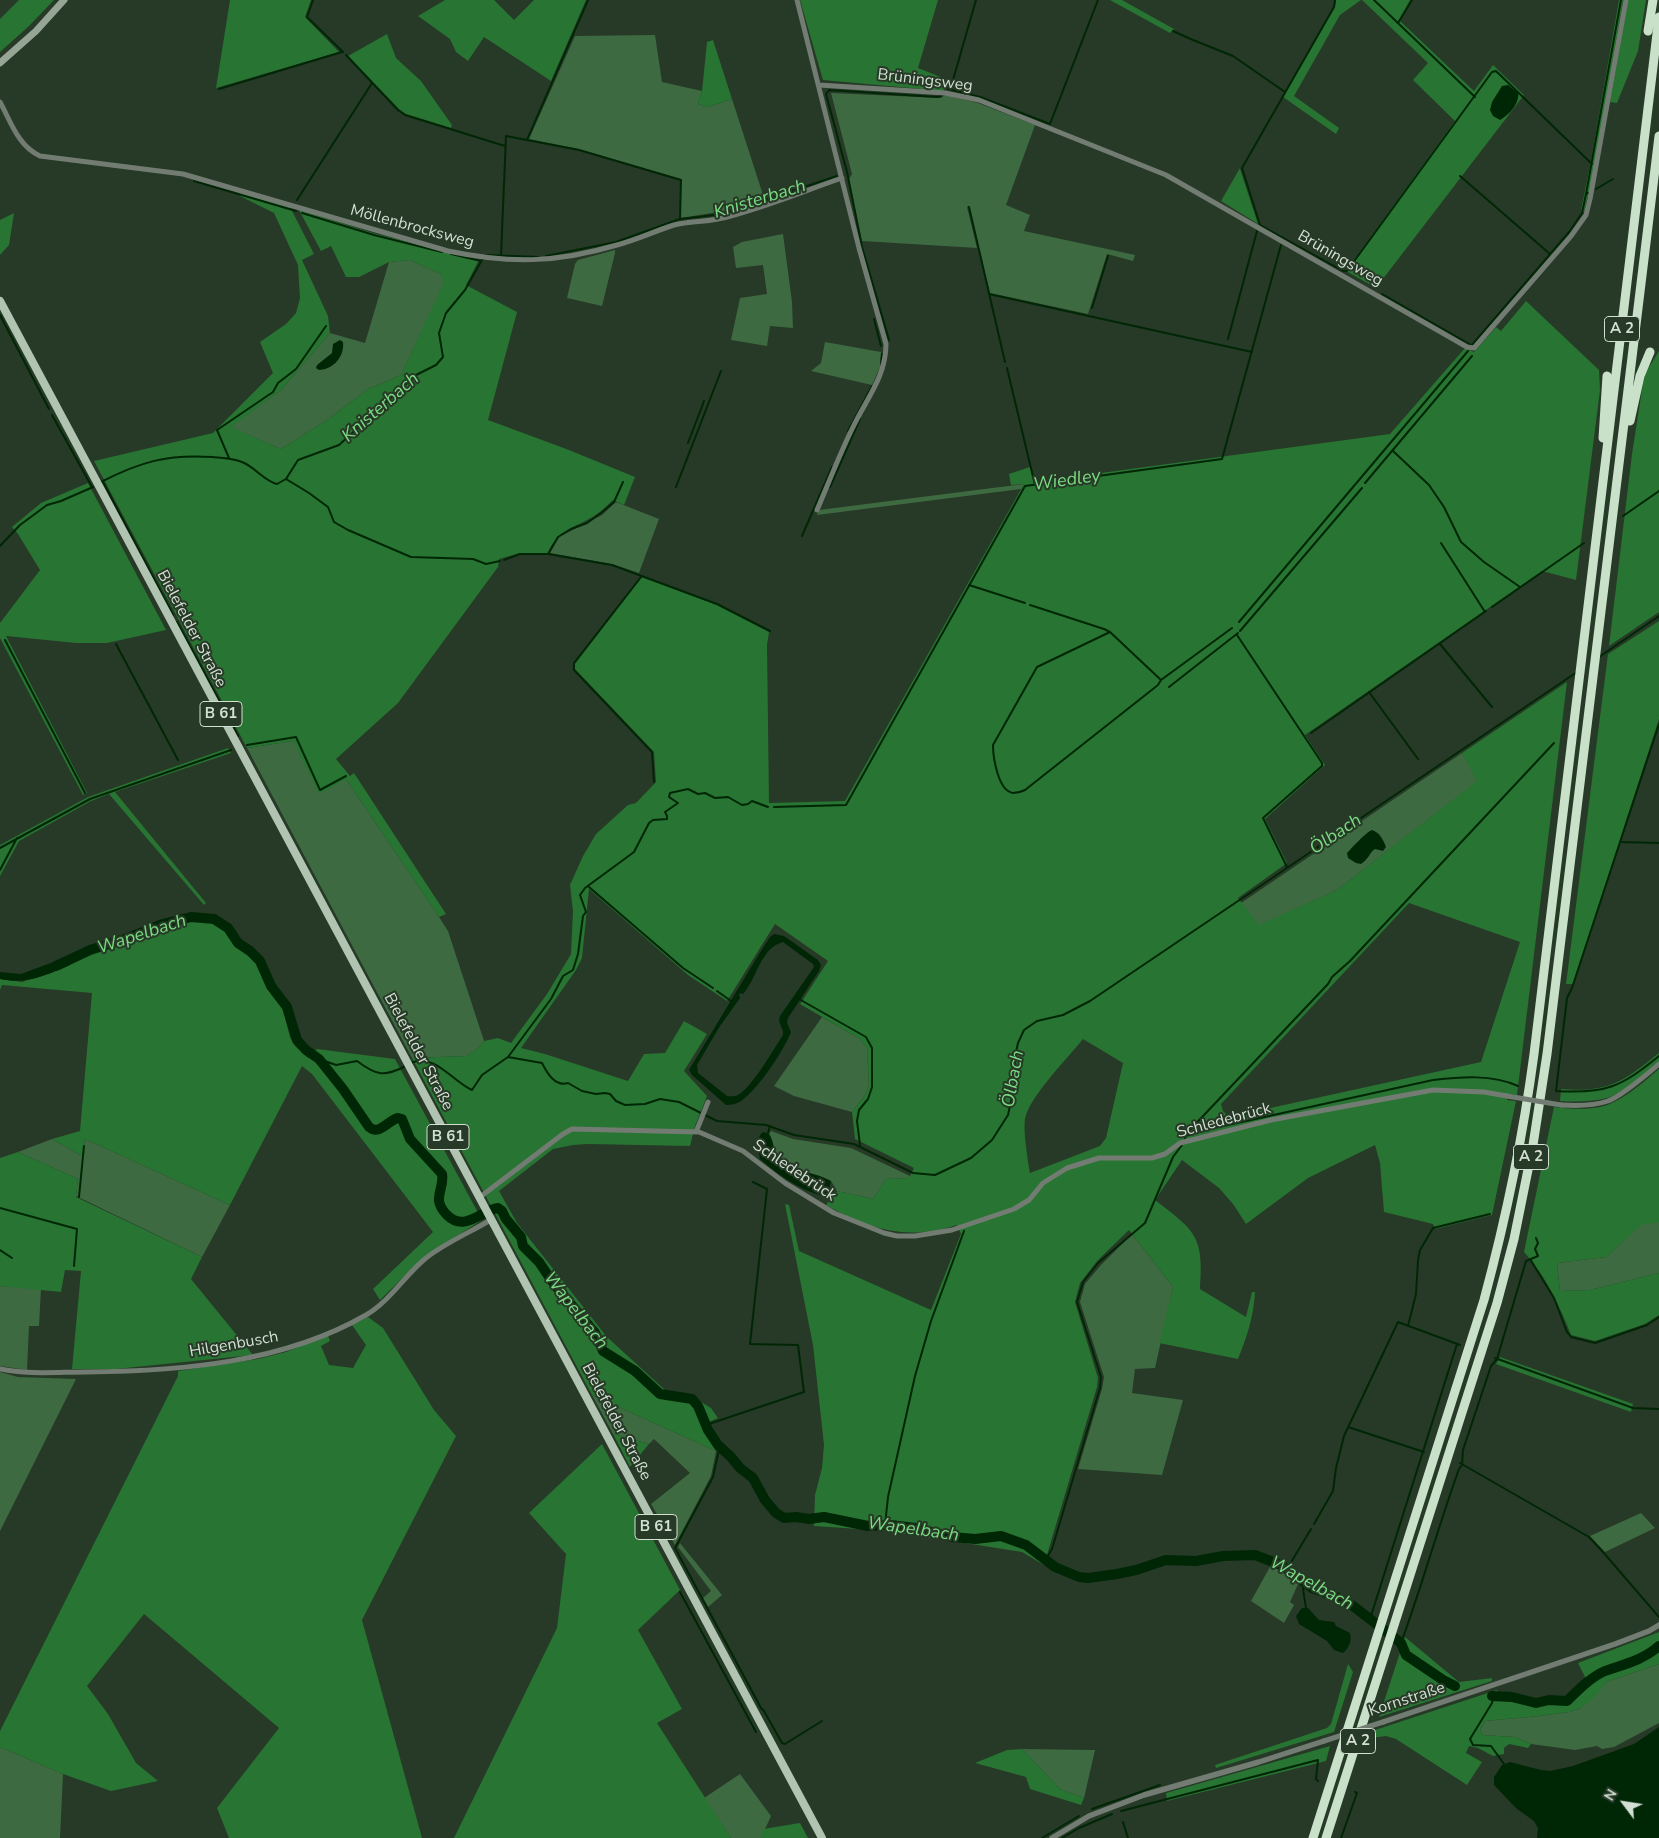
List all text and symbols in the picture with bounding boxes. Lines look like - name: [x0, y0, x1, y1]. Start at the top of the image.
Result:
- street label: Brüningsweg: [876, 66, 974, 96]
- water label: Knisterbach: [711, 176, 809, 224]
- street label: Möllenbrocksweg: [348, 201, 476, 253]
- street label: Brüningsweg: [1294, 227, 1386, 291]
- road number: A 2: [1604, 316, 1640, 342]
- water label: Knisterbach: [338, 369, 424, 447]
- water label: Wiedley: [1032, 466, 1102, 496]
- street label: Bielefelder Straße: [152, 567, 230, 691]
- road number: B 61: [200, 702, 242, 726]
- water label: Ölbach: [1306, 810, 1366, 860]
- water label: Wapelbach: [95, 910, 189, 960]
- street label: Bielefelder Straße: [379, 990, 457, 1114]
- water label: Ölbach: [998, 1049, 1030, 1109]
- street label: Schledebrück: [1175, 1099, 1273, 1143]
- road number: B 61: [427, 1124, 469, 1150]
- street label: Schledebrück: [749, 1136, 839, 1206]
- road number: A 2: [1514, 1144, 1548, 1170]
- water label: Wapelbach: [538, 1268, 612, 1354]
- street label: Hilgenbusch: [188, 1328, 280, 1362]
- street label: Bielefelder Straße: [577, 1360, 655, 1484]
- water label: Wapelbach: [866, 1513, 960, 1547]
- road number: B 61: [635, 1514, 677, 1540]
- water label: Wapelbach: [1265, 1552, 1357, 1616]
- street label: Kornstraße: [1366, 1679, 1448, 1721]
- road number: A 2: [1340, 1728, 1376, 1754]
- north arrow: [1599, 1778, 1649, 1828]
- text: N: [1600, 1786, 1622, 1804]

